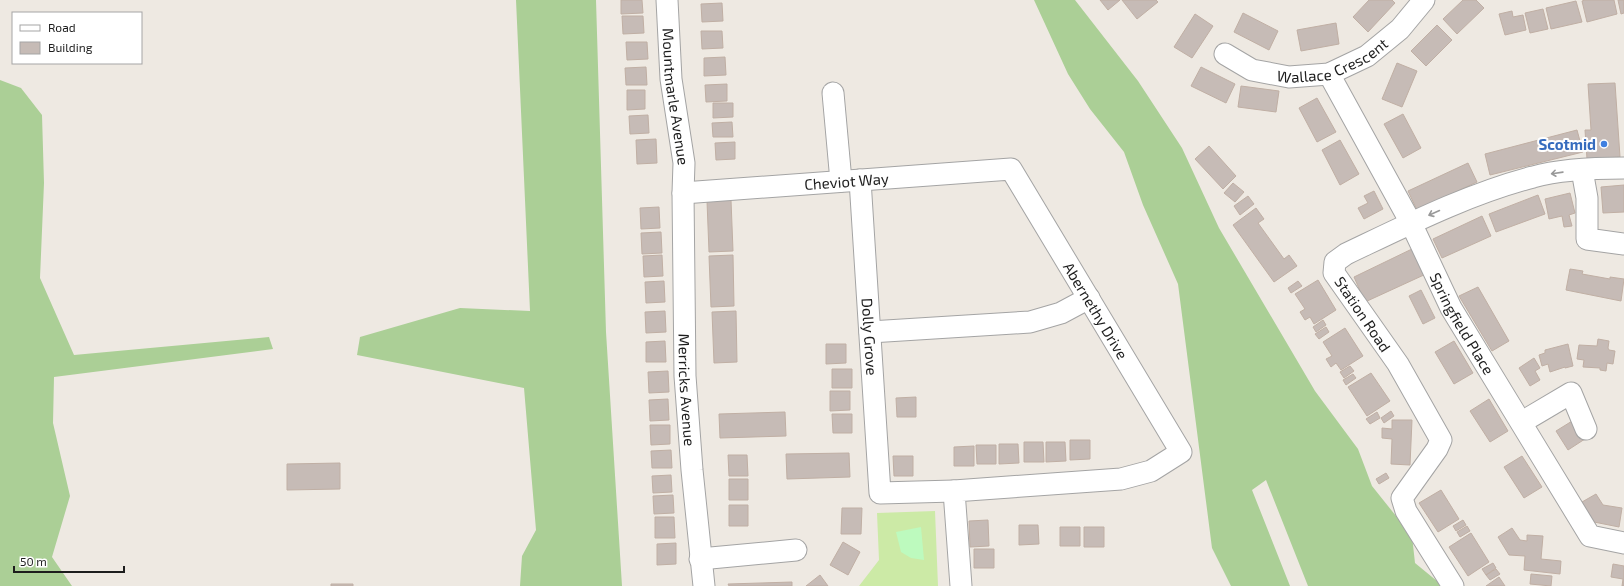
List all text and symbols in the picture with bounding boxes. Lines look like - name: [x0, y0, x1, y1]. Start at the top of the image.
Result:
- legend: [12, 12, 142, 64]
- text: Road: [48, 20, 76, 34]
- street label: Mountmarle Avenue: [659, 28, 693, 166]
- street label: Wallace Crescent: [1276, 34, 1391, 86]
- text: Building: [48, 40, 93, 54]
- place label: Scotmid: [1538, 135, 1596, 153]
- marker: Scotmid: [1599, 139, 1609, 149]
- street label: Cheviot Way: [804, 169, 889, 193]
- one-way arrow: [1551, 169, 1564, 177]
- one-way arrow: [1429, 210, 1441, 217]
- street label: Abernethy Drive: [1060, 259, 1132, 362]
- street label: Springfield Place: [1427, 270, 1498, 378]
- street label: Station Road: [1331, 273, 1395, 355]
- street label: Dolly Grove: [859, 297, 881, 376]
- street label: Merricks Avenue: [676, 333, 699, 447]
- scale bar: [14, 548, 124, 574]
- text: 50 m: [20, 554, 47, 568]

